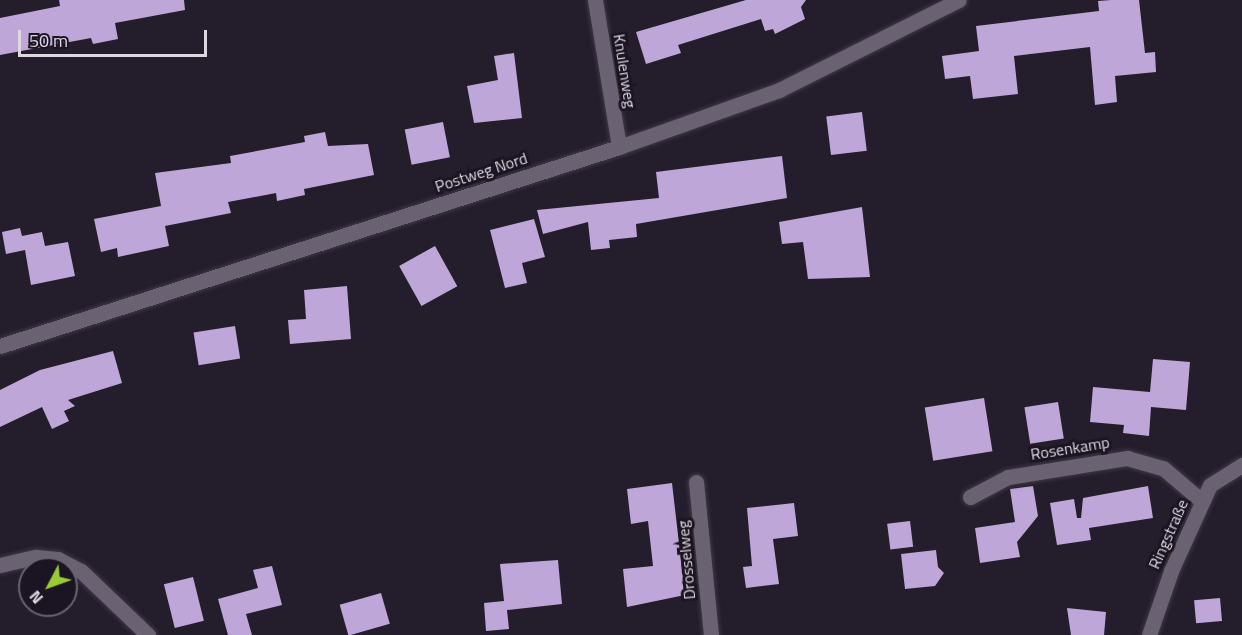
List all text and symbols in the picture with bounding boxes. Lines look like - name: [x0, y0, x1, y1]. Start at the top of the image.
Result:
- scale bar: [21, 18, 210, 56]
- text: 50 m: [29, 27, 68, 54]
- street label: Knulenweg: [610, 33, 640, 109]
- street label: Postweg Nord: [432, 148, 530, 196]
- street label: Rosenkamp: [1029, 432, 1111, 464]
- street label: Ringstraße: [1144, 496, 1192, 572]
- street label: Drosselweg: [673, 520, 699, 600]
- north arrow: [18, 557, 78, 617]
- text: N: [23, 585, 49, 610]

